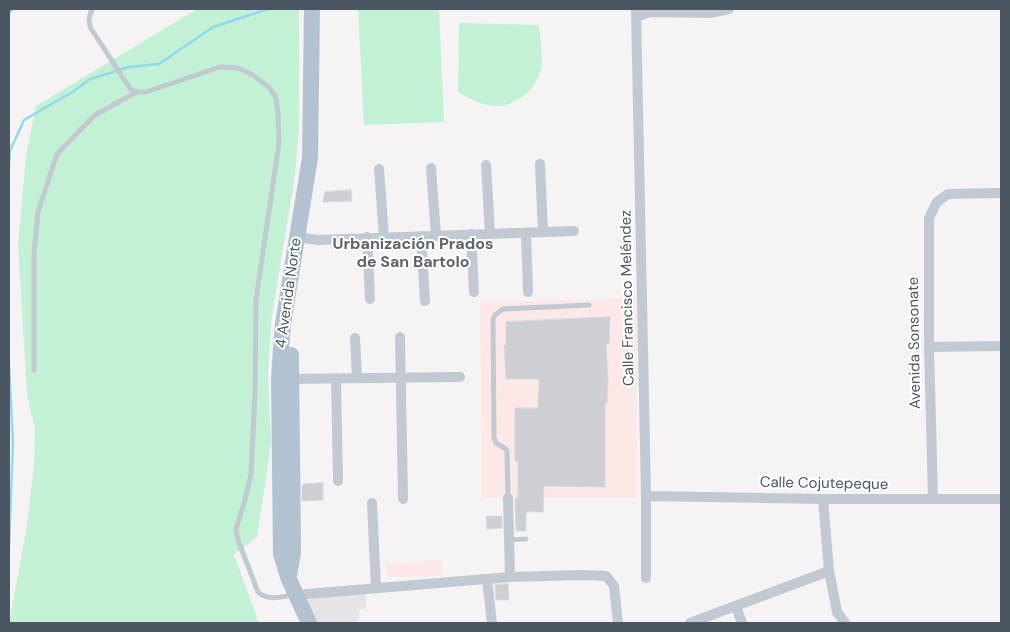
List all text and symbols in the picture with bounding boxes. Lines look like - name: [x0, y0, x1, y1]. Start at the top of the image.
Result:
- street label: Calle Francisco Meléndez: [617, 210, 639, 386]
- district label: Urbanización Prados de San Bartolo: [333, 235, 493, 273]
- street label: 4 Avenida Norte: [272, 237, 306, 349]
- street label: Avenida Sonsonate: [905, 277, 925, 409]
- street label: Calle Cojutepeque: [760, 474, 888, 494]

